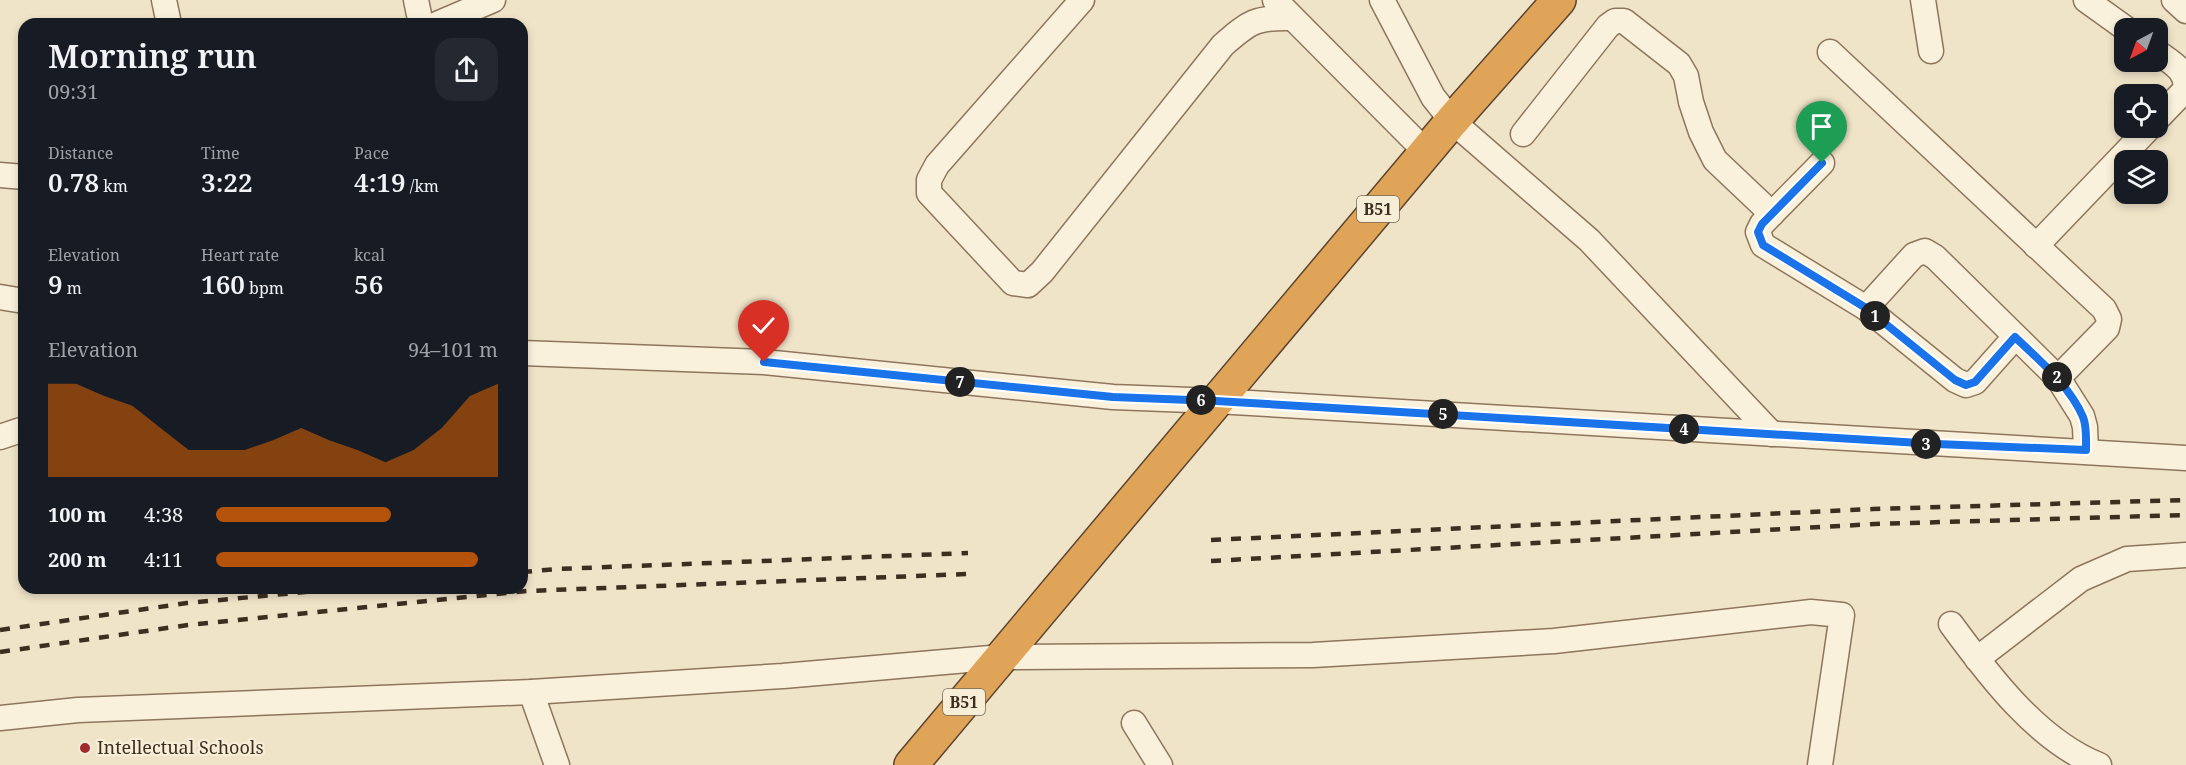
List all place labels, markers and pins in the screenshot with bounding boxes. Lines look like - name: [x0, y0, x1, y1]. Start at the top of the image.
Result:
- pin: [1796, 101, 1847, 163]
- pin: [738, 300, 789, 362]
- pin: 1: [1860, 301, 1890, 331]
- pin: 2: [2042, 362, 2072, 392]
- pin: 7: [945, 367, 975, 397]
- pin: 6: [1186, 385, 1216, 415]
- pin: 5: [1428, 399, 1458, 429]
- pin: 4: [1669, 414, 1699, 444]
- pin: 3: [1911, 429, 1941, 459]
- place label: Intellectual Schools: [97, 735, 264, 759]
- marker: Intellectual Schools: [78, 741, 92, 755]

